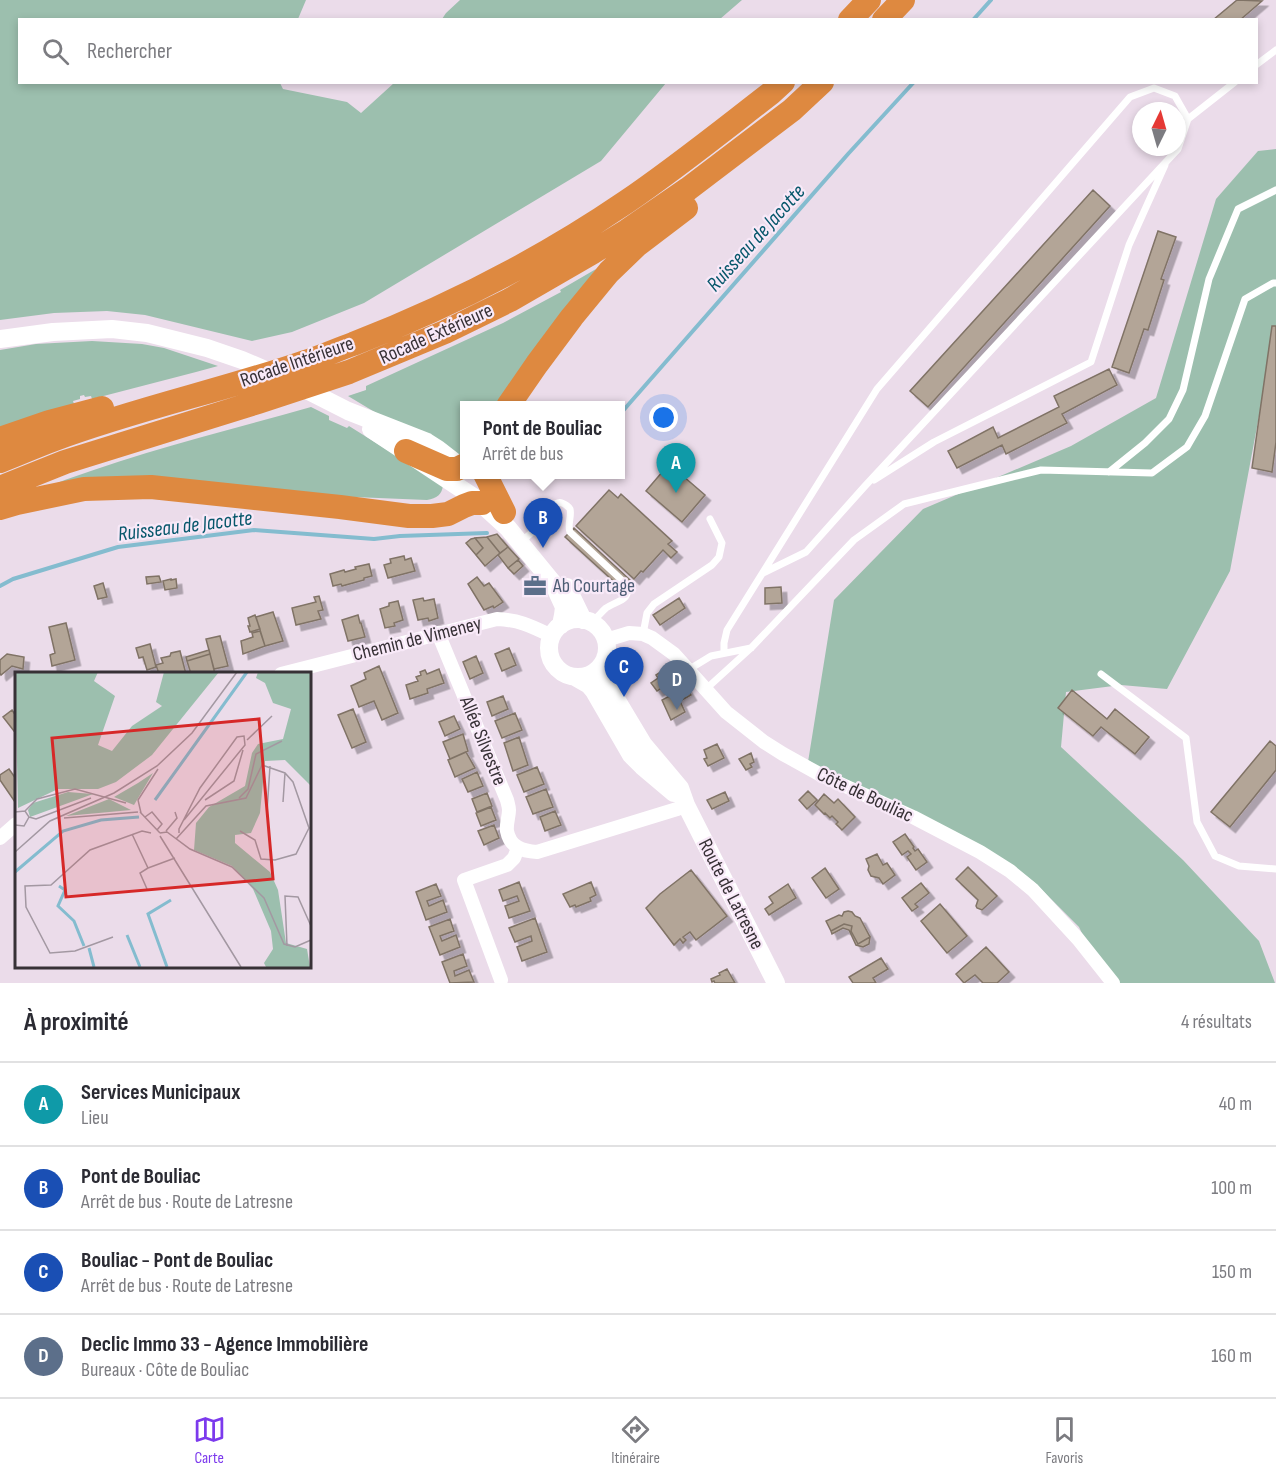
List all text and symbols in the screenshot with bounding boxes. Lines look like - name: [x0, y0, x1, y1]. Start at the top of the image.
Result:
- search box: [18, 18, 1258, 84]
- icon: search: [39, 35, 72, 68]
- text: Rechercher: [87, 38, 172, 65]
- north arrow: [1132, 102, 1186, 156]
- water label: Ruisseau de Jacotte: [701, 179, 811, 297]
- street label: Rocade Extérieure: [376, 298, 496, 370]
- street label: Rocade Intérieure: [237, 331, 357, 393]
- popup: [460, 401, 625, 479]
- your location: [649, 403, 678, 432]
- text: Pont de Bouliac: [483, 415, 602, 442]
- text: Arrêt de bus: [483, 442, 563, 466]
- pin: A: [656, 444, 696, 493]
- pin: B: [524, 498, 562, 548]
- water label: Ruisseau de Jacotte: [116, 505, 254, 547]
- office icon: Ab Courtage: [522, 573, 548, 599]
- place label: Ab Courtage: [552, 574, 635, 598]
- street label: Chemin de Vimeney: [350, 611, 484, 667]
- pin: C: [604, 648, 644, 697]
- pin: D: [658, 660, 696, 710]
- inset map: [15, 672, 310, 968]
- street label: Allée Silvestre: [454, 692, 512, 789]
- street label: Côte de Bouliac: [813, 762, 917, 828]
- street label: Route de Latresne: [693, 835, 769, 953]
- text: À proximité: [24, 1007, 129, 1038]
- text: 4 résultats: [1181, 1010, 1252, 1034]
- text: Services Municipaux: [81, 1079, 240, 1106]
- text: A: [39, 1092, 48, 1116]
- text: 40 m: [1219, 1092, 1252, 1116]
- text: Lieu: [81, 1106, 109, 1130]
- text: Pont de Bouliac: [81, 1163, 201, 1190]
- text: B: [39, 1176, 48, 1200]
- text: 100 m: [1211, 1176, 1252, 1200]
- text: Arrêt de bus · Route de Latresne: [81, 1190, 293, 1214]
- text: Bouliac - Pont de Bouliac: [81, 1247, 273, 1274]
- text: C: [38, 1260, 49, 1284]
- text: 150 m: [1212, 1260, 1252, 1284]
- text: Arrêt de bus · Route de Latresne: [81, 1274, 293, 1298]
- text: Declic Immo 33 - Agence Immobilière: [81, 1331, 368, 1358]
- text: D: [38, 1344, 49, 1368]
- text: 160 m: [1211, 1344, 1252, 1368]
- text: Bureaux · Côte de Bouliac: [81, 1358, 249, 1382]
- tab: Carte: [193, 1413, 226, 1468]
- tab: Itinéraire: [611, 1413, 660, 1468]
- tab: Favoris: [1045, 1413, 1083, 1468]

